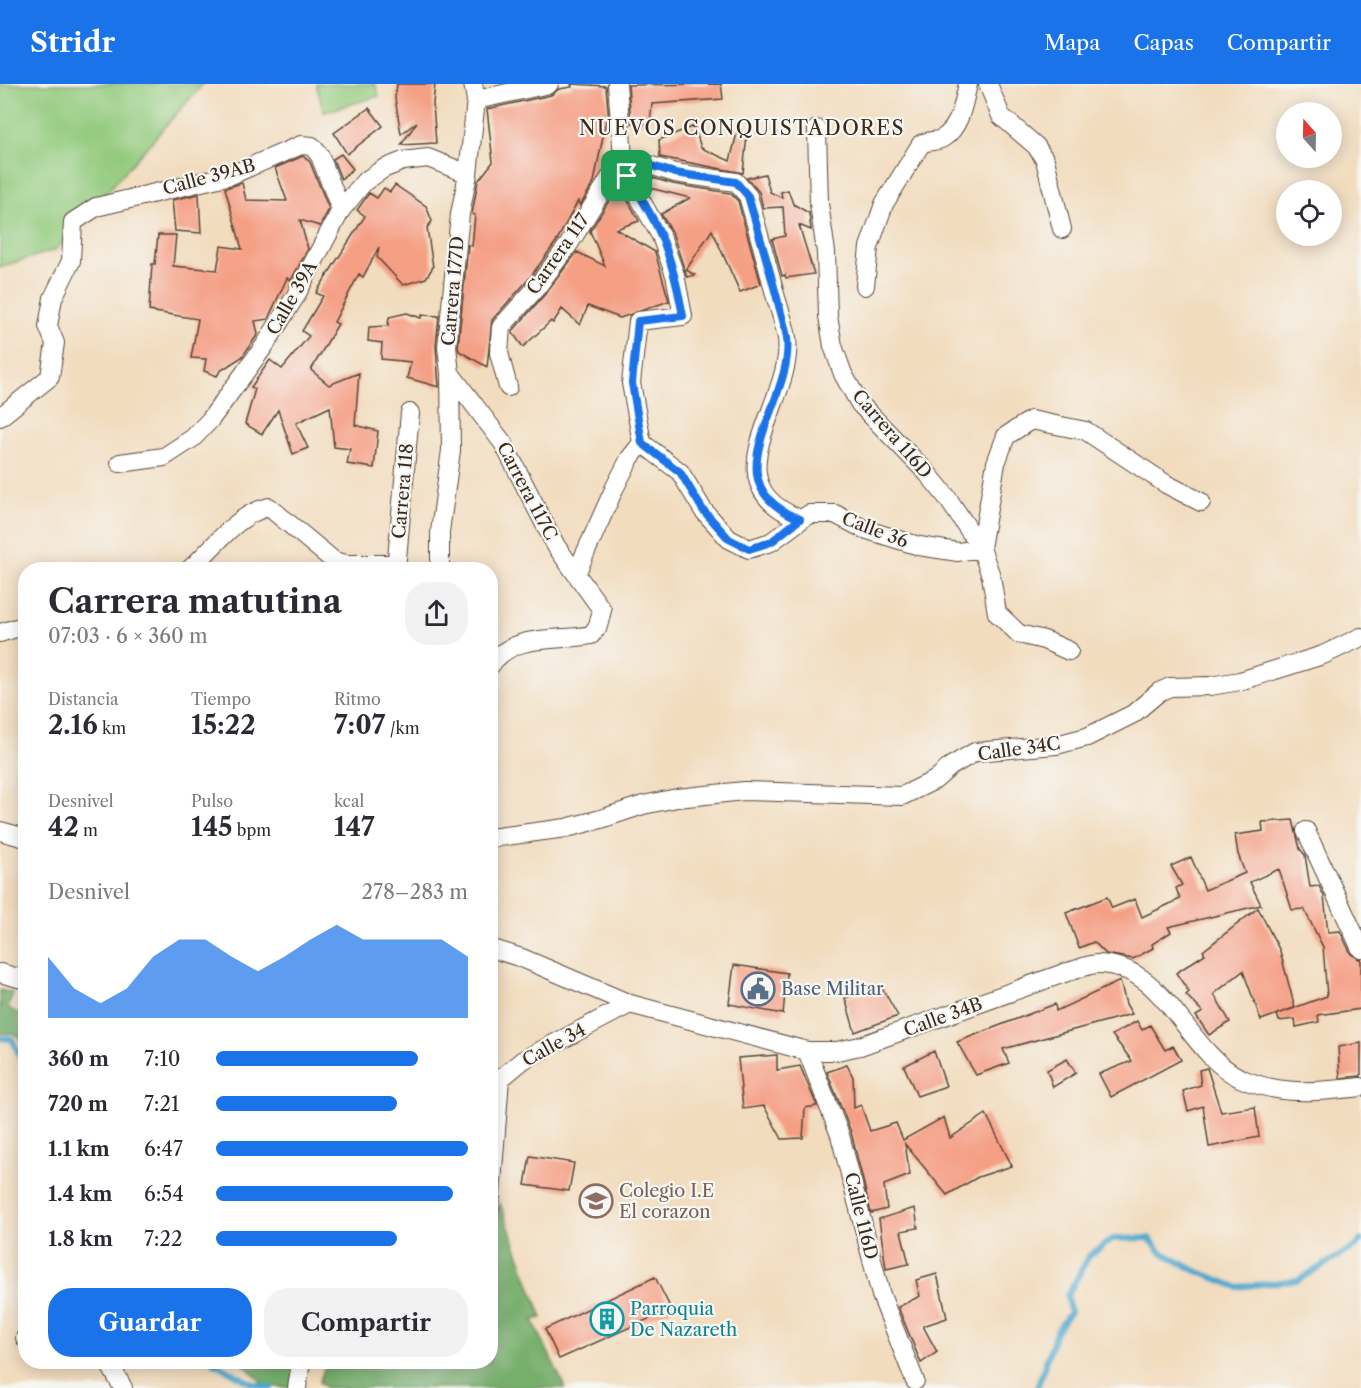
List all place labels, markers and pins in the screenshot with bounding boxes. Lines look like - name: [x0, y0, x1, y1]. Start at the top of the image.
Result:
- pin: [601, 150, 652, 201]
- public building icon: Base Militar: [740, 971, 776, 1007]
- place label: Base Militar: [781, 978, 884, 1000]
- place label: Colegio I.E El corazon: [619, 1180, 714, 1223]
- school or university icon: Colegio I.E El corazon: [578, 1183, 614, 1219]
- place label: Parroquia De Nazareth: [630, 1298, 737, 1341]
- building icon: Parroquia De Nazareth: [589, 1301, 625, 1337]

